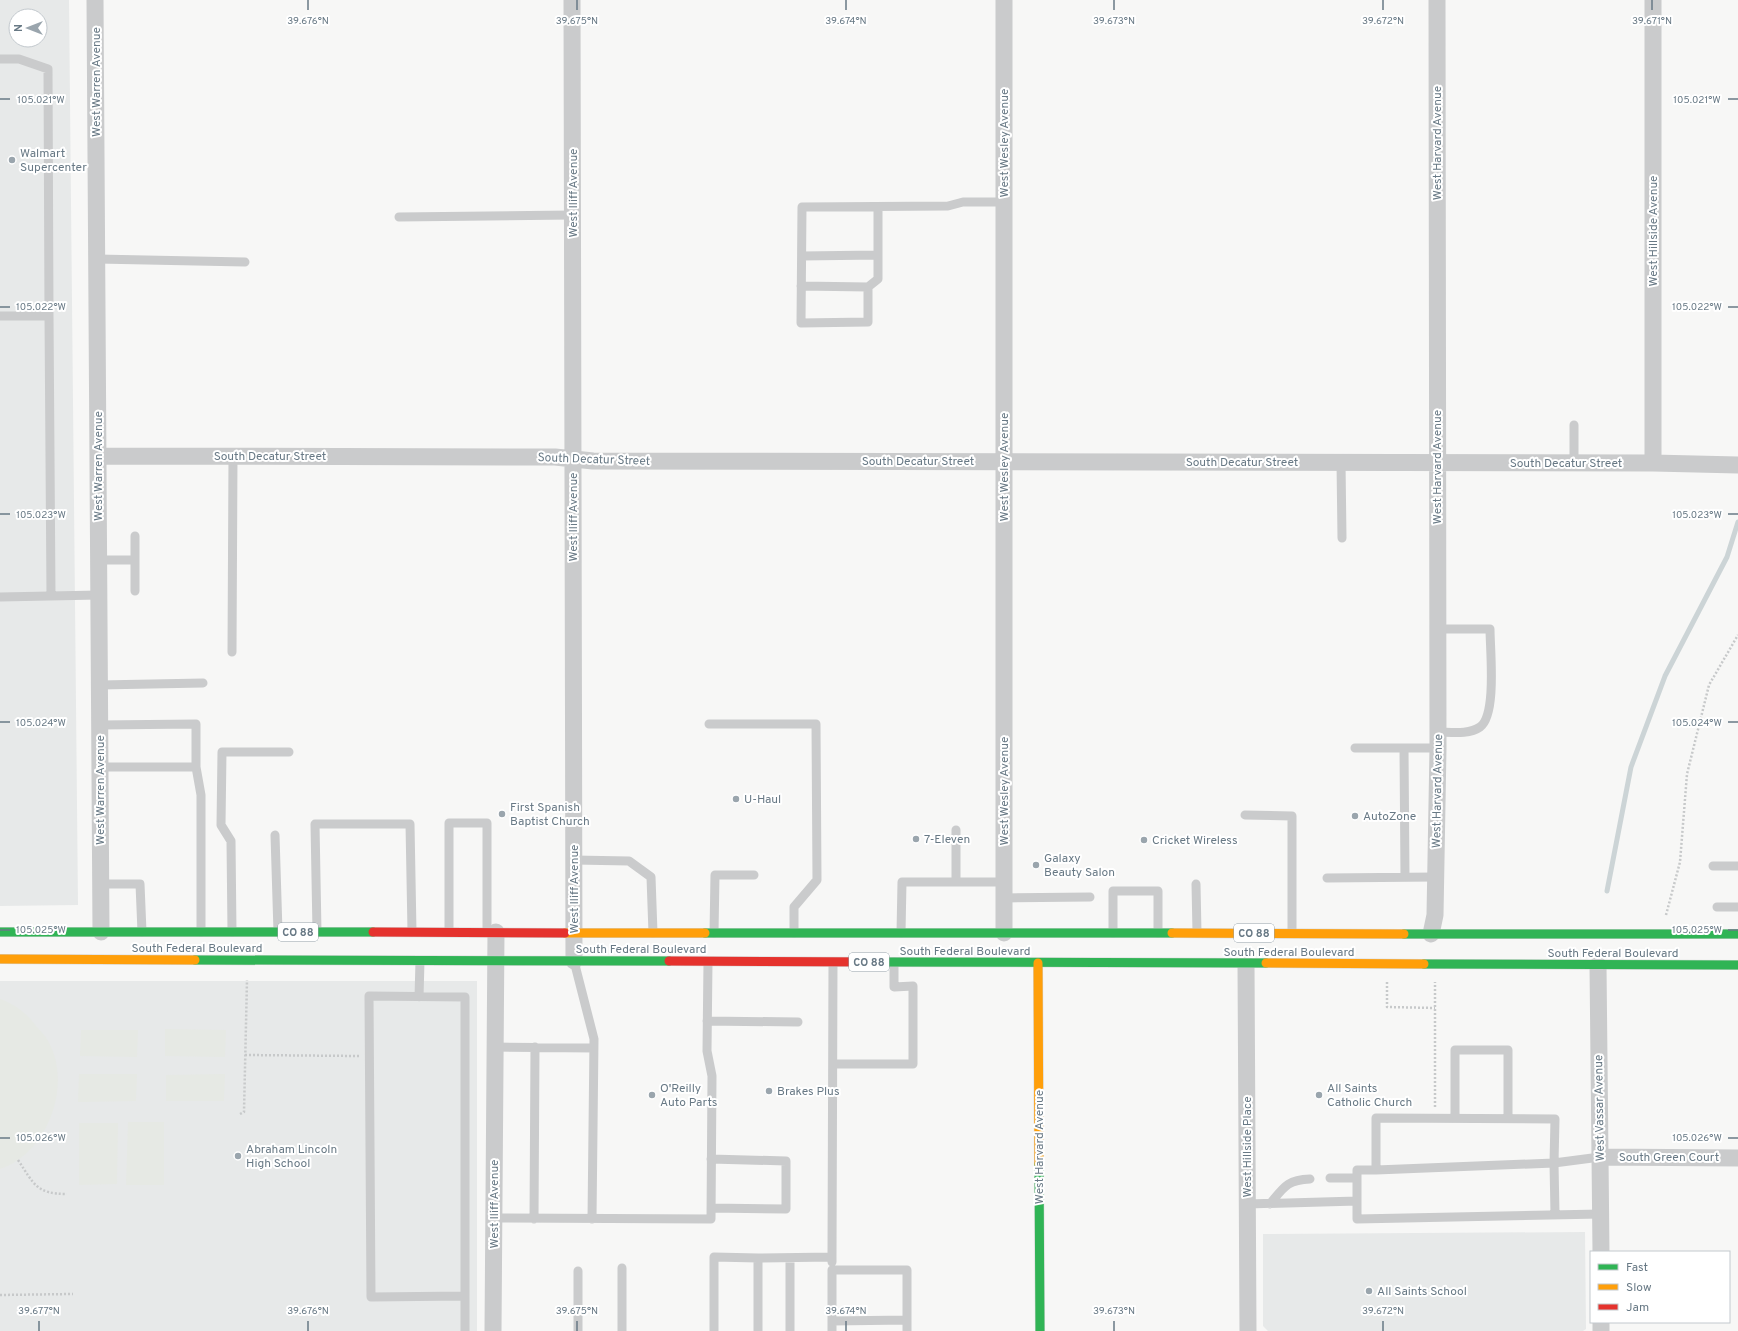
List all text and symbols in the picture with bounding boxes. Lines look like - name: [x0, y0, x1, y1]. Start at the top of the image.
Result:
- north arrow: [8, 8, 48, 48]
- text: 39.676°N: [287, 15, 329, 28]
- text: 39.675°N: [556, 15, 598, 28]
- text: 39.674°N: [825, 15, 867, 28]
- text: 39.673°N: [1093, 15, 1135, 28]
- text: 39.672°N: [1362, 15, 1404, 28]
- text: 39.671°N: [1632, 15, 1672, 28]
- text: N: [12, 24, 26, 32]
- street label: West Warren Avenue: [89, 27, 105, 137]
- street label: West Harvard Avenue: [1430, 86, 1446, 200]
- street label: West Wesley Avenue: [997, 89, 1013, 197]
- text: 105.021°W: [17, 94, 65, 107]
- text: 105.021°W: [1673, 94, 1721, 107]
- place label: Walmart Supercenter: [20, 146, 87, 176]
- street label: West Iliff Avenue: [566, 148, 582, 238]
- marker: Walmart Supercenter: [7, 155, 17, 165]
- street label: West Hillside Avenue: [1646, 175, 1662, 287]
- text: 105.022°W: [16, 301, 66, 314]
- text: 105.022°W: [1672, 301, 1722, 314]
- street label: West Harvard Avenue: [1430, 410, 1446, 524]
- street label: West Warren Avenue: [91, 411, 107, 521]
- street label: West Wesley Avenue: [997, 413, 1013, 521]
- street label: South Decatur Street: [214, 449, 326, 465]
- street label: South Decatur Street: [537, 450, 651, 470]
- street label: South Decatur Street: [862, 454, 974, 470]
- street label: South Decatur Street: [1186, 455, 1298, 471]
- street label: South Decatur Street: [1510, 456, 1622, 472]
- street label: West Iliff Avenue: [566, 472, 582, 562]
- text: 105.023°W: [16, 509, 66, 522]
- text: 105.023°W: [1672, 509, 1722, 522]
- text: 105.024°W: [16, 717, 66, 730]
- text: 105.024°W: [1672, 717, 1722, 730]
- street label: West Harvard Avenue: [1429, 734, 1447, 848]
- street label: West Warren Avenue: [93, 735, 109, 845]
- street label: West Wesley Avenue: [997, 737, 1013, 845]
- place label: U-Haul: [744, 792, 781, 808]
- marker: U-Haul: [731, 794, 741, 804]
- place label: First Spanish Baptist Church: [510, 800, 590, 830]
- marker: First Spanish Baptist Church: [497, 809, 507, 819]
- place label: AutoZone: [1363, 809, 1416, 825]
- marker: AutoZone: [1350, 811, 1360, 821]
- place label: 7-Eleven: [924, 832, 970, 848]
- place label: Cricket Wireless: [1152, 833, 1238, 849]
- marker: 7-Eleven: [911, 834, 921, 844]
- marker: Cricket Wireless: [1139, 835, 1149, 845]
- street label: West Iliff Avenue: [567, 844, 583, 934]
- place label: Galaxy Beauty Salon: [1044, 851, 1115, 881]
- marker: Galaxy Beauty Salon: [1031, 860, 1041, 870]
- road number: CO 88: [278, 923, 318, 941]
- text: 105.025°W: [16, 924, 66, 937]
- road number: CO 88: [1234, 924, 1274, 942]
- text: 105.025°W: [1672, 924, 1722, 937]
- street label: South Federal Boulevard: [131, 941, 263, 957]
- street label: South Federal Boulevard: [575, 942, 707, 958]
- street label: South Federal Boulevard: [899, 944, 1031, 960]
- street label: South Federal Boulevard: [1223, 945, 1355, 961]
- street label: South Federal Boulevard: [1547, 946, 1679, 962]
- road number: CO 88: [849, 953, 889, 971]
- street label: West Vassar Avenue: [1591, 1055, 1609, 1161]
- place label: O'Reilly Auto Parts: [660, 1081, 717, 1111]
- place label: All Saints Catholic Church: [1327, 1081, 1412, 1111]
- place label: Brakes Plus: [777, 1084, 840, 1100]
- marker: Brakes Plus: [764, 1086, 774, 1096]
- marker: O'Reilly Auto Parts: [647, 1090, 657, 1100]
- street label: West Harvard Avenue: [1032, 1090, 1048, 1204]
- marker: All Saints Catholic Church: [1314, 1090, 1324, 1100]
- street label: West Hillside Place: [1240, 1096, 1256, 1198]
- text: 105.026°W: [16, 1132, 66, 1145]
- text: 105.026°W: [1672, 1132, 1722, 1145]
- place label: Abraham Lincoln High School: [246, 1142, 337, 1172]
- street label: South Green Court: [1619, 1150, 1719, 1166]
- marker: Abraham Lincoln High School: [233, 1151, 243, 1161]
- street label: West Iliff Avenue: [487, 1159, 503, 1249]
- legend: [1590, 1251, 1730, 1323]
- text: Fast: [1626, 1260, 1648, 1276]
- text: Slow: [1626, 1280, 1652, 1296]
- place label: All Saints School: [1377, 1284, 1467, 1300]
- marker: All Saints School: [1364, 1286, 1374, 1296]
- text: Jam: [1626, 1300, 1649, 1316]
- text: 39.677°N: [18, 1305, 60, 1318]
- text: 39.676°N: [287, 1305, 329, 1318]
- text: 39.675°N: [556, 1305, 598, 1318]
- text: 39.674°N: [825, 1305, 867, 1318]
- text: 39.673°N: [1093, 1305, 1135, 1318]
- text: 39.672°N: [1362, 1305, 1404, 1318]

